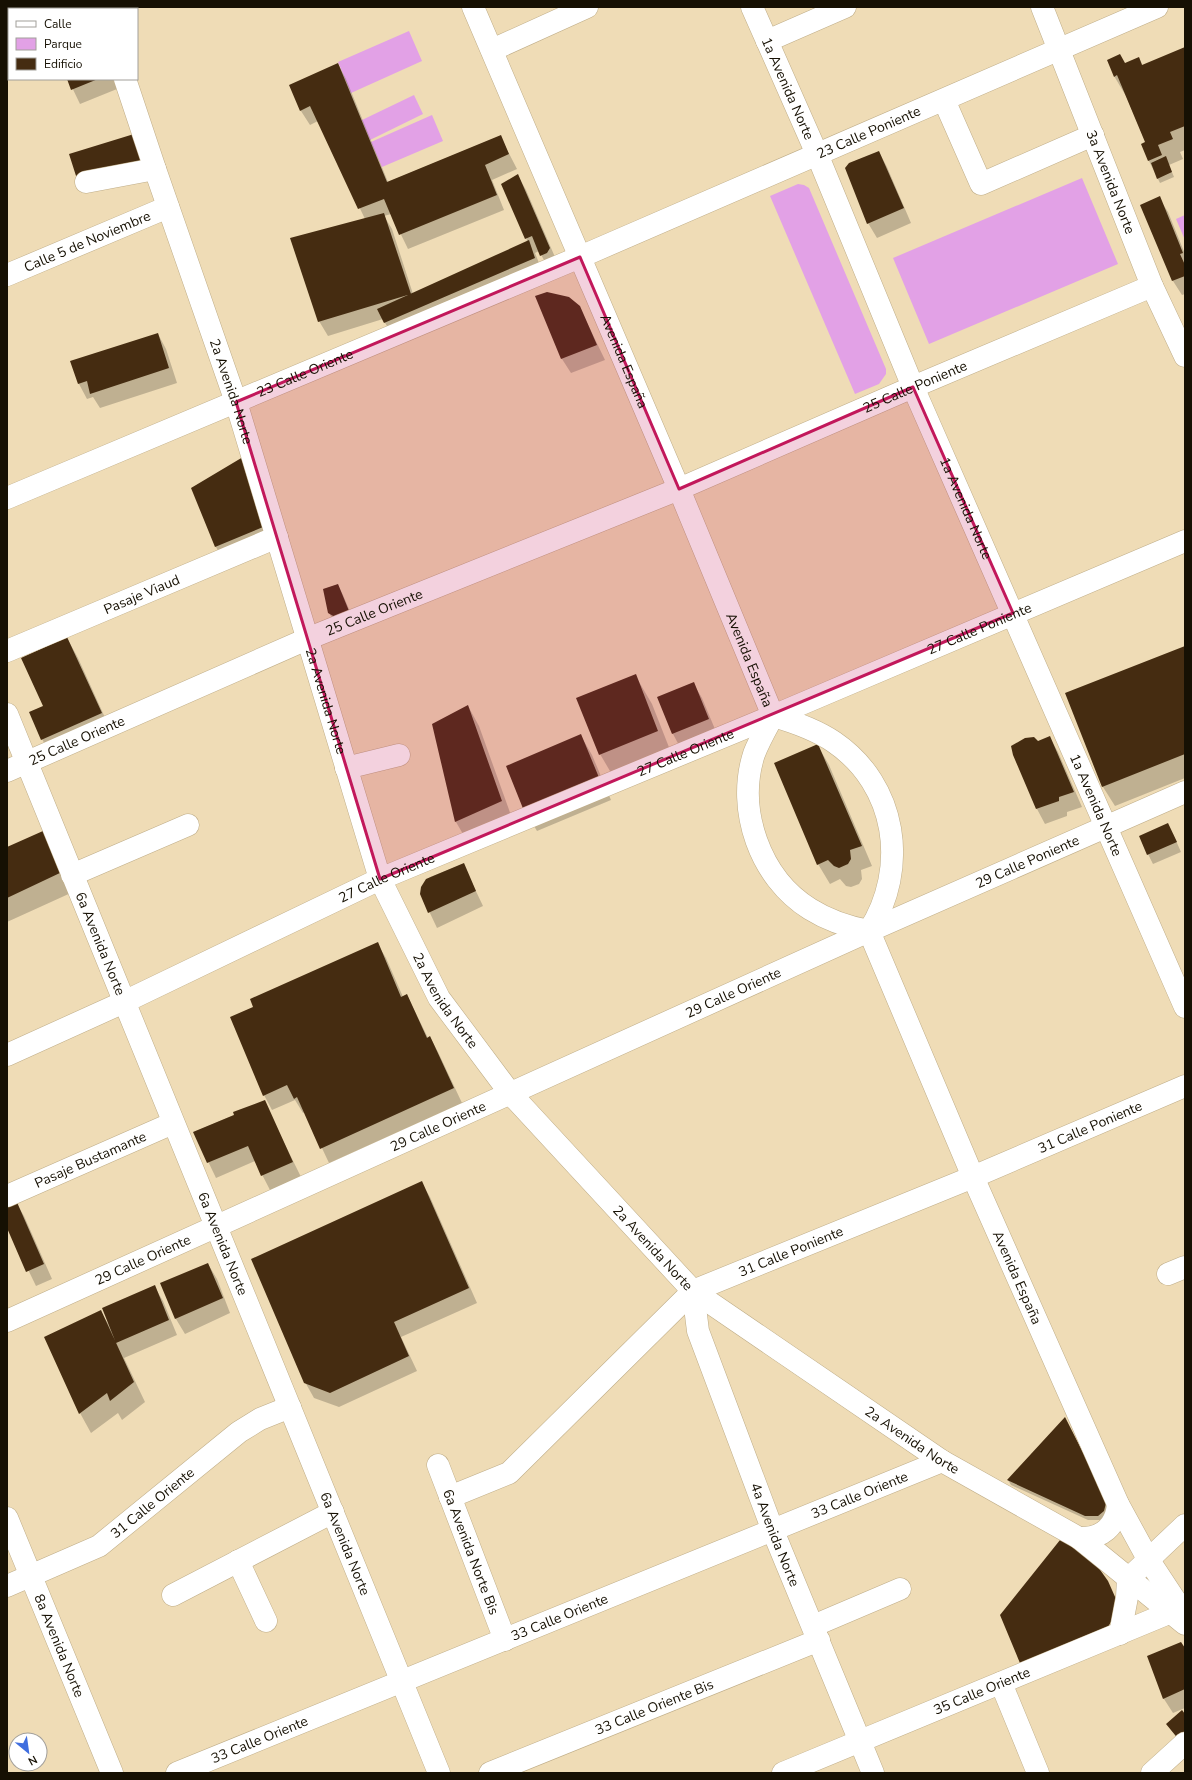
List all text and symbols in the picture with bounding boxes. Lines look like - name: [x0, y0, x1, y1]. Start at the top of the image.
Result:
- legend: [8, 8, 138, 80]
- text: Calle: [44, 16, 72, 32]
- street label: 1a Avenida Norte: [757, 34, 819, 143]
- text: Parque: [44, 36, 82, 52]
- text: Edificio: [44, 56, 83, 72]
- street label: 23 Calle Poniente: [813, 101, 923, 163]
- street label: 3a Avenida Norte: [1082, 127, 1140, 237]
- street label: Calle 5 de Noviembre: [21, 206, 153, 276]
- street label: Avenida España: [596, 311, 653, 411]
- street label: 2a Avenida Norte: [205, 336, 258, 446]
- street label: 23 Calle Oriente: [254, 344, 356, 402]
- street label: 25 Calle Poniente: [860, 356, 970, 417]
- street label: 1a Avenida Norte: [935, 454, 997, 562]
- street label: Pasaje Viaud: [101, 570, 182, 619]
- street label: 25 Calle Oriente: [323, 584, 425, 640]
- street label: 27 Calle Poniente: [924, 598, 1034, 659]
- street label: Avenida España: [722, 610, 778, 710]
- street label: 2a Avenida Norte: [301, 646, 351, 757]
- street label: 25 Calle Oriente: [26, 711, 128, 770]
- street label: 27 Calle Oriente: [634, 724, 737, 781]
- street label: 1a Avenida Norte: [1065, 751, 1127, 859]
- street label: 29 Calle Poniente: [972, 830, 1082, 893]
- street label: 27 Calle Oriente: [335, 848, 437, 907]
- street label: 6a Avenida Norte: [71, 889, 130, 998]
- street label: 2a Avenida Norte: [408, 949, 483, 1052]
- street label: 29 Calle Oriente: [682, 963, 784, 1022]
- street label: 29 Calle Oriente: [387, 1096, 489, 1156]
- street label: 31 Calle Poniente: [1035, 1096, 1145, 1158]
- street label: Pasaje Bustamante: [31, 1126, 149, 1192]
- street label: 6a Avenida Norte: [193, 1189, 253, 1298]
- street label: 2a Avenida Norte: [609, 1201, 697, 1295]
- street label: 31 Calle Poniente: [735, 1221, 846, 1281]
- street label: Avenida España: [988, 1228, 1047, 1327]
- street label: 29 Calle Oriente: [92, 1230, 194, 1289]
- street label: 2a Avenida Norte: [861, 1402, 963, 1478]
- street label: 31 Calle Oriente: [106, 1463, 198, 1543]
- street label: 33 Calle Oriente: [808, 1466, 911, 1523]
- street label: 4a Avenida Norte: [746, 1480, 804, 1589]
- street label: 6a Avenida Norte Bis: [439, 1486, 504, 1618]
- street label: 6a Avenida Norte: [316, 1489, 375, 1598]
- street label: 33 Calle Oriente: [508, 1589, 611, 1645]
- street label: 8a Avenida Norte: [30, 1591, 89, 1700]
- street label: 35 Calle Oriente: [930, 1662, 1033, 1719]
- street label: 33 Calle Oriente Bis: [592, 1674, 716, 1739]
- street label: 33 Calle Oriente: [208, 1711, 311, 1768]
- north arrow: [8, 1732, 48, 1772]
- text: N: [25, 1752, 40, 1769]

